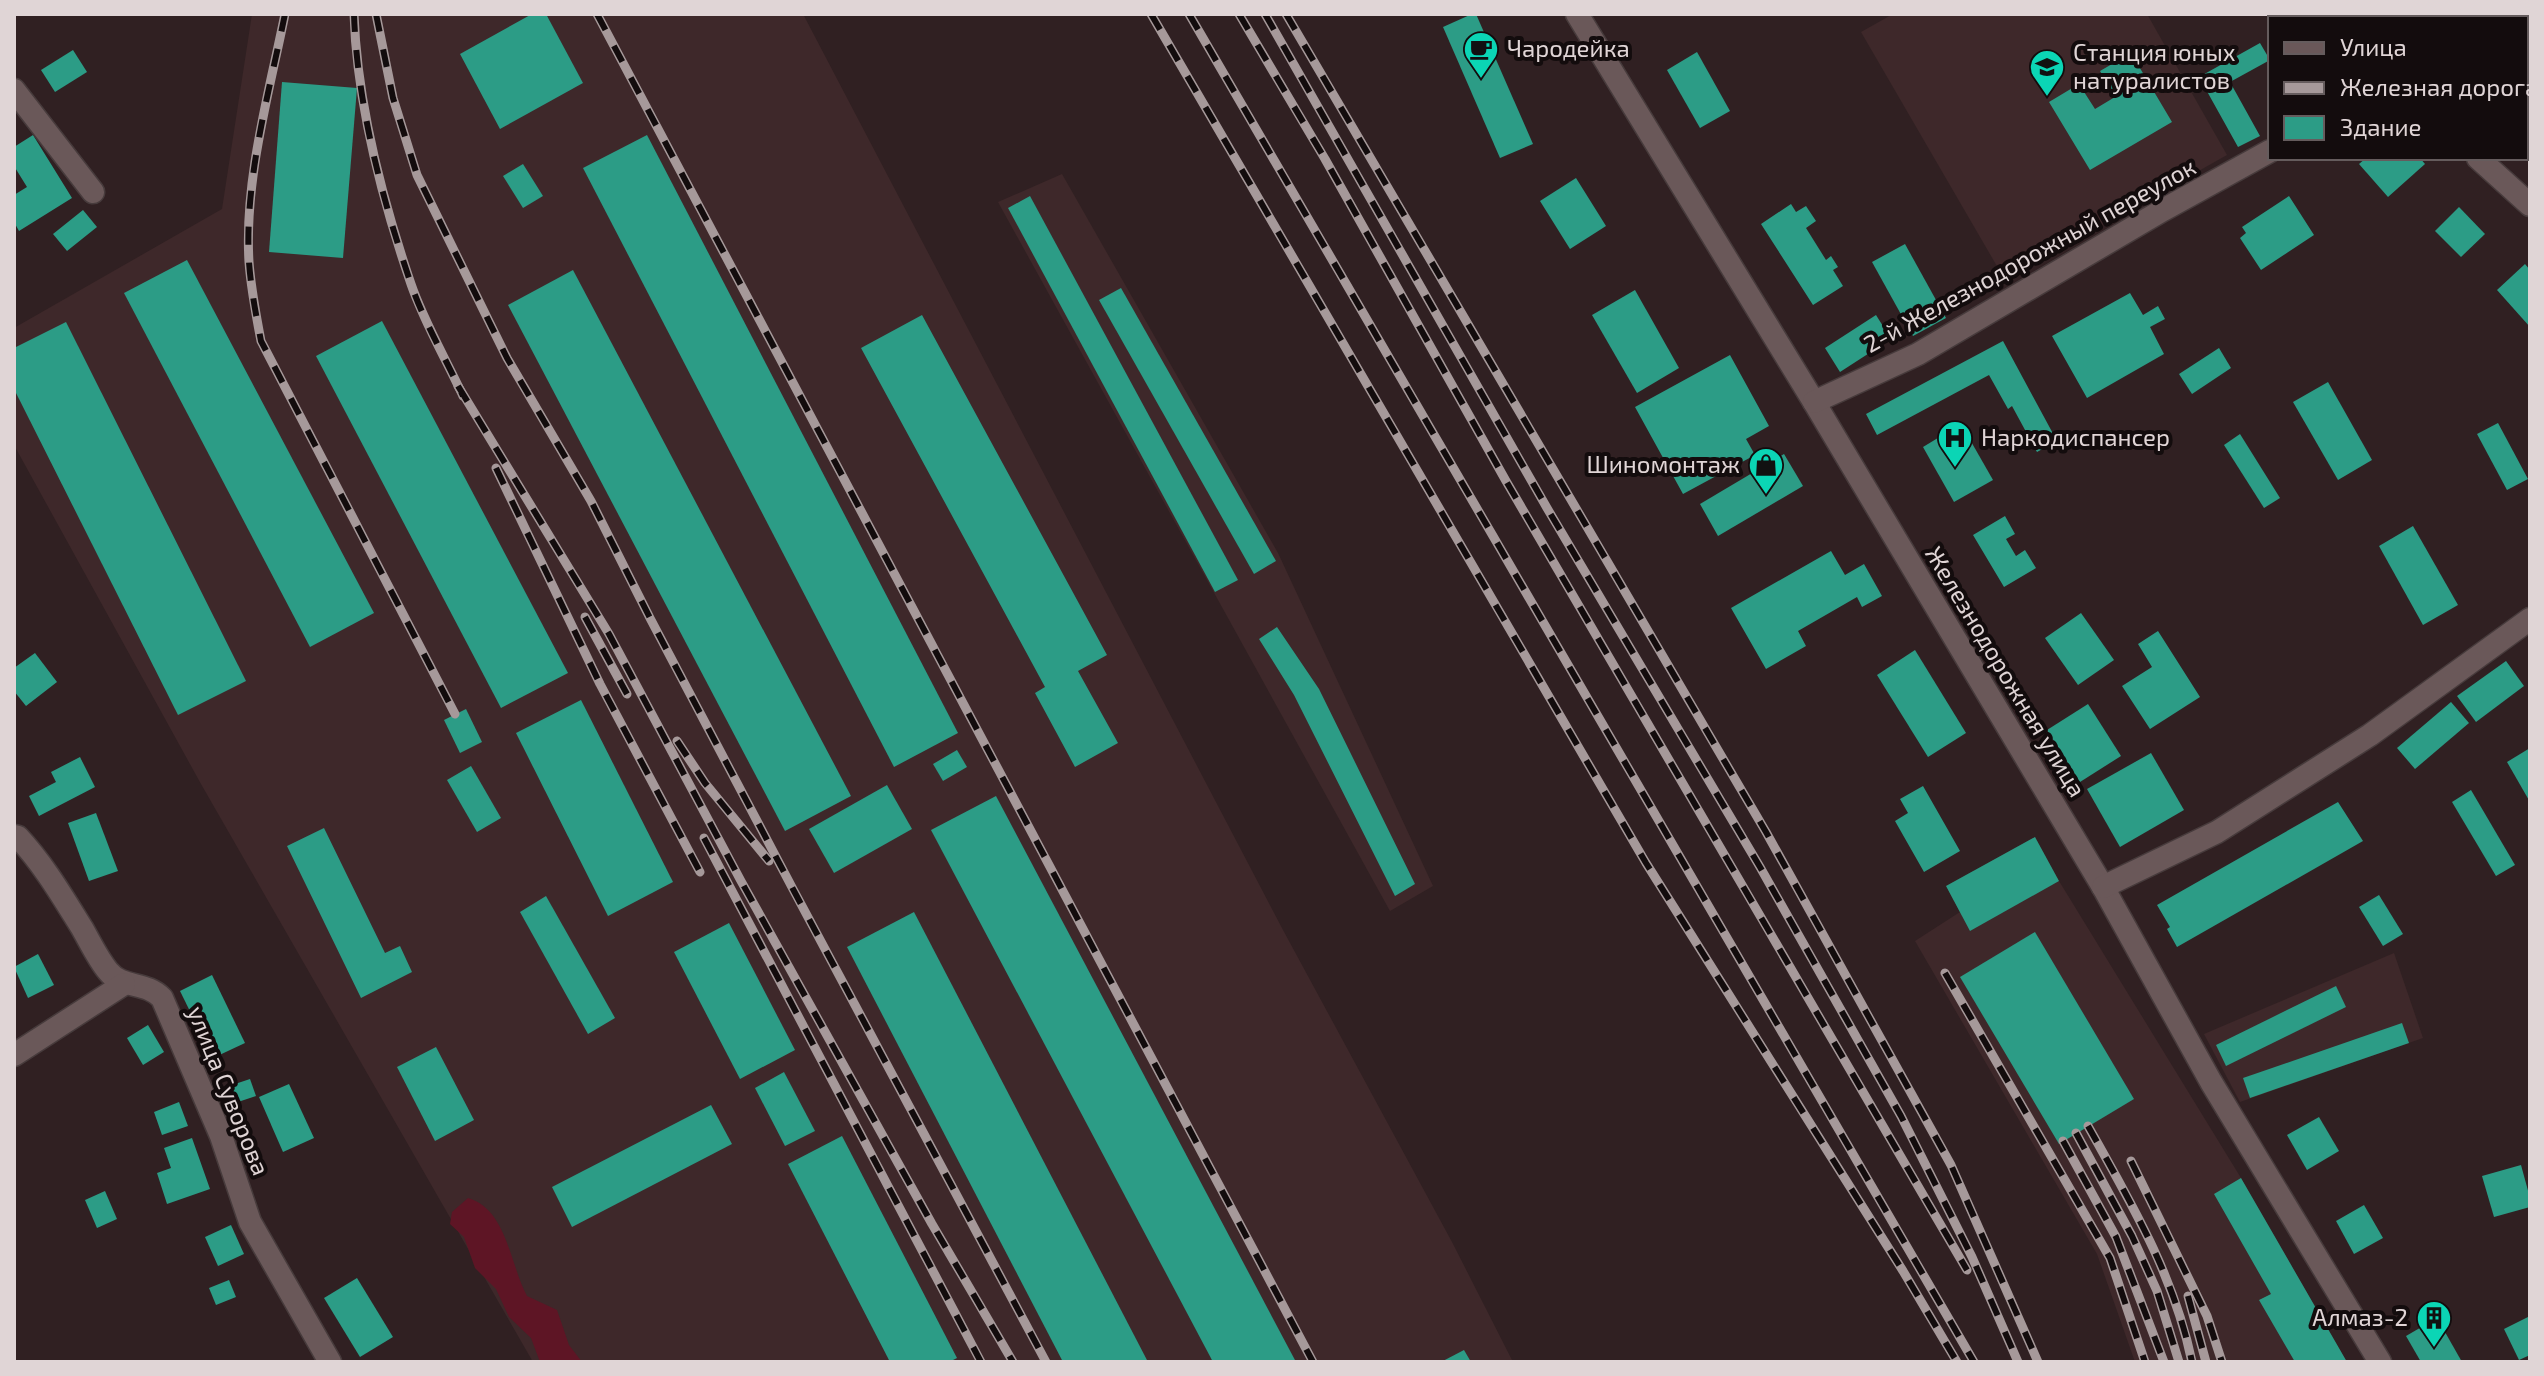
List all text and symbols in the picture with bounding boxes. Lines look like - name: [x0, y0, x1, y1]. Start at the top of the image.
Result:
- legend: [2268, 16, 2528, 160]
- cafe icon: Чародейка: [1462, 30, 1500, 80]
- text: Улица: [2340, 32, 2407, 61]
- place label: Чародейка: [1507, 33, 1630, 62]
- place label: Станция юных натуралистов: [2073, 37, 2236, 95]
- school or university icon: Станция юных натуралистов: [2028, 48, 2066, 98]
- text: Железная дорога: [2340, 72, 2538, 101]
- text: Здание: [2340, 112, 2422, 141]
- street label: 2-й Железнодорожный переулок: [1858, 151, 2201, 359]
- hospital icon: Наркодиспансер: [1936, 419, 1974, 469]
- place label: Наркодиспансер: [1981, 422, 2170, 451]
- shop icon: Шиномонтаж: [1747, 446, 1785, 496]
- place label: Шиномонтаж: [1586, 449, 1740, 478]
- street label: Железнодорожная улица: [1919, 541, 2093, 802]
- street label: улица Суворова: [181, 1002, 277, 1180]
- building icon: Алмаз-2: [2415, 1299, 2453, 1349]
- place label: Алмаз-2: [2312, 1302, 2408, 1331]

